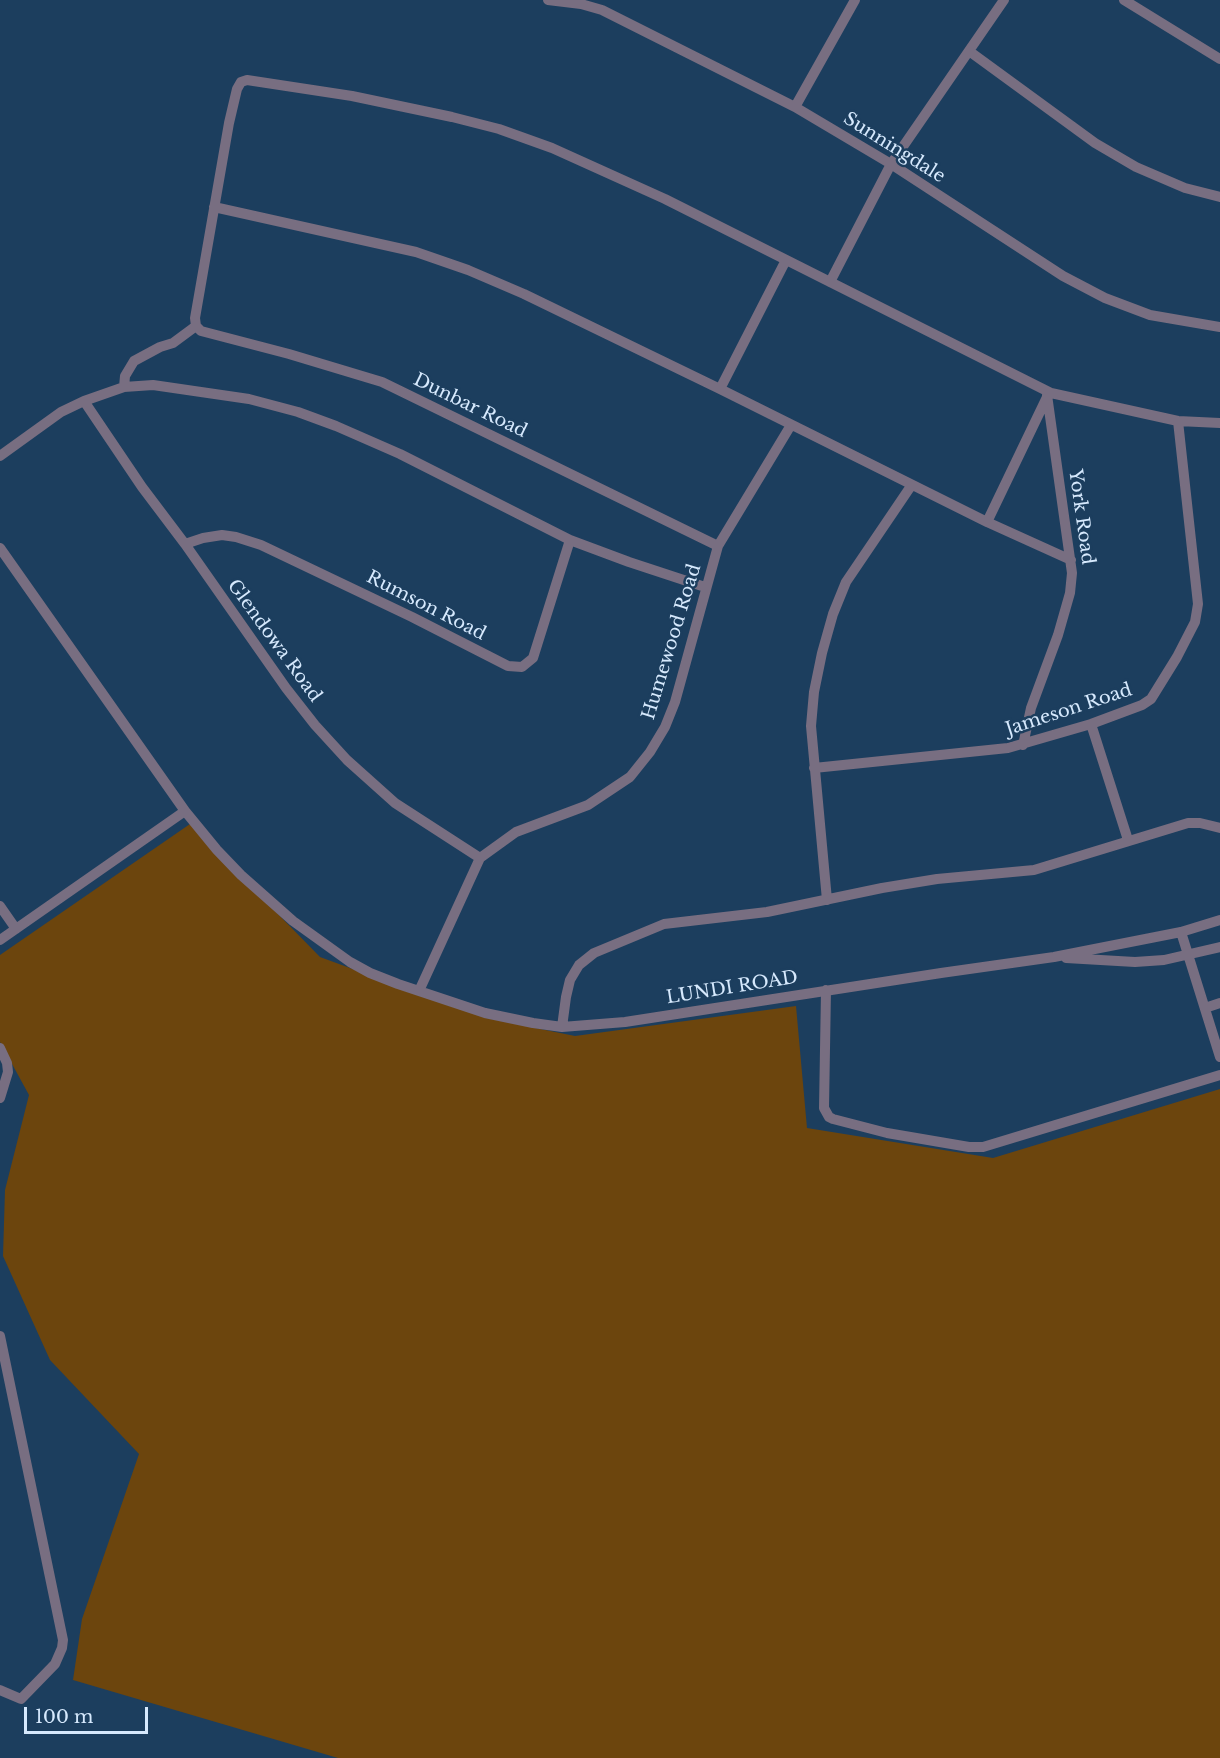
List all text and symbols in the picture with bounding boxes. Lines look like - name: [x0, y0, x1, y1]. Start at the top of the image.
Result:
- street label: Sunningdale: [839, 108, 949, 188]
- street label: Dunbar Road: [410, 369, 530, 443]
- street label: York Road: [1064, 468, 1098, 566]
- street label: Humewood Road: [638, 562, 706, 722]
- street label: Rumson Road: [363, 567, 489, 645]
- street label: Glendowa Road: [222, 576, 326, 706]
- street label: Jameson Road: [1003, 679, 1135, 741]
- street label: LUNDI ROAD: [665, 967, 799, 1009]
- scale bar: [27, 1695, 152, 1733]
- text: 100 m: [35, 1706, 93, 1728]

